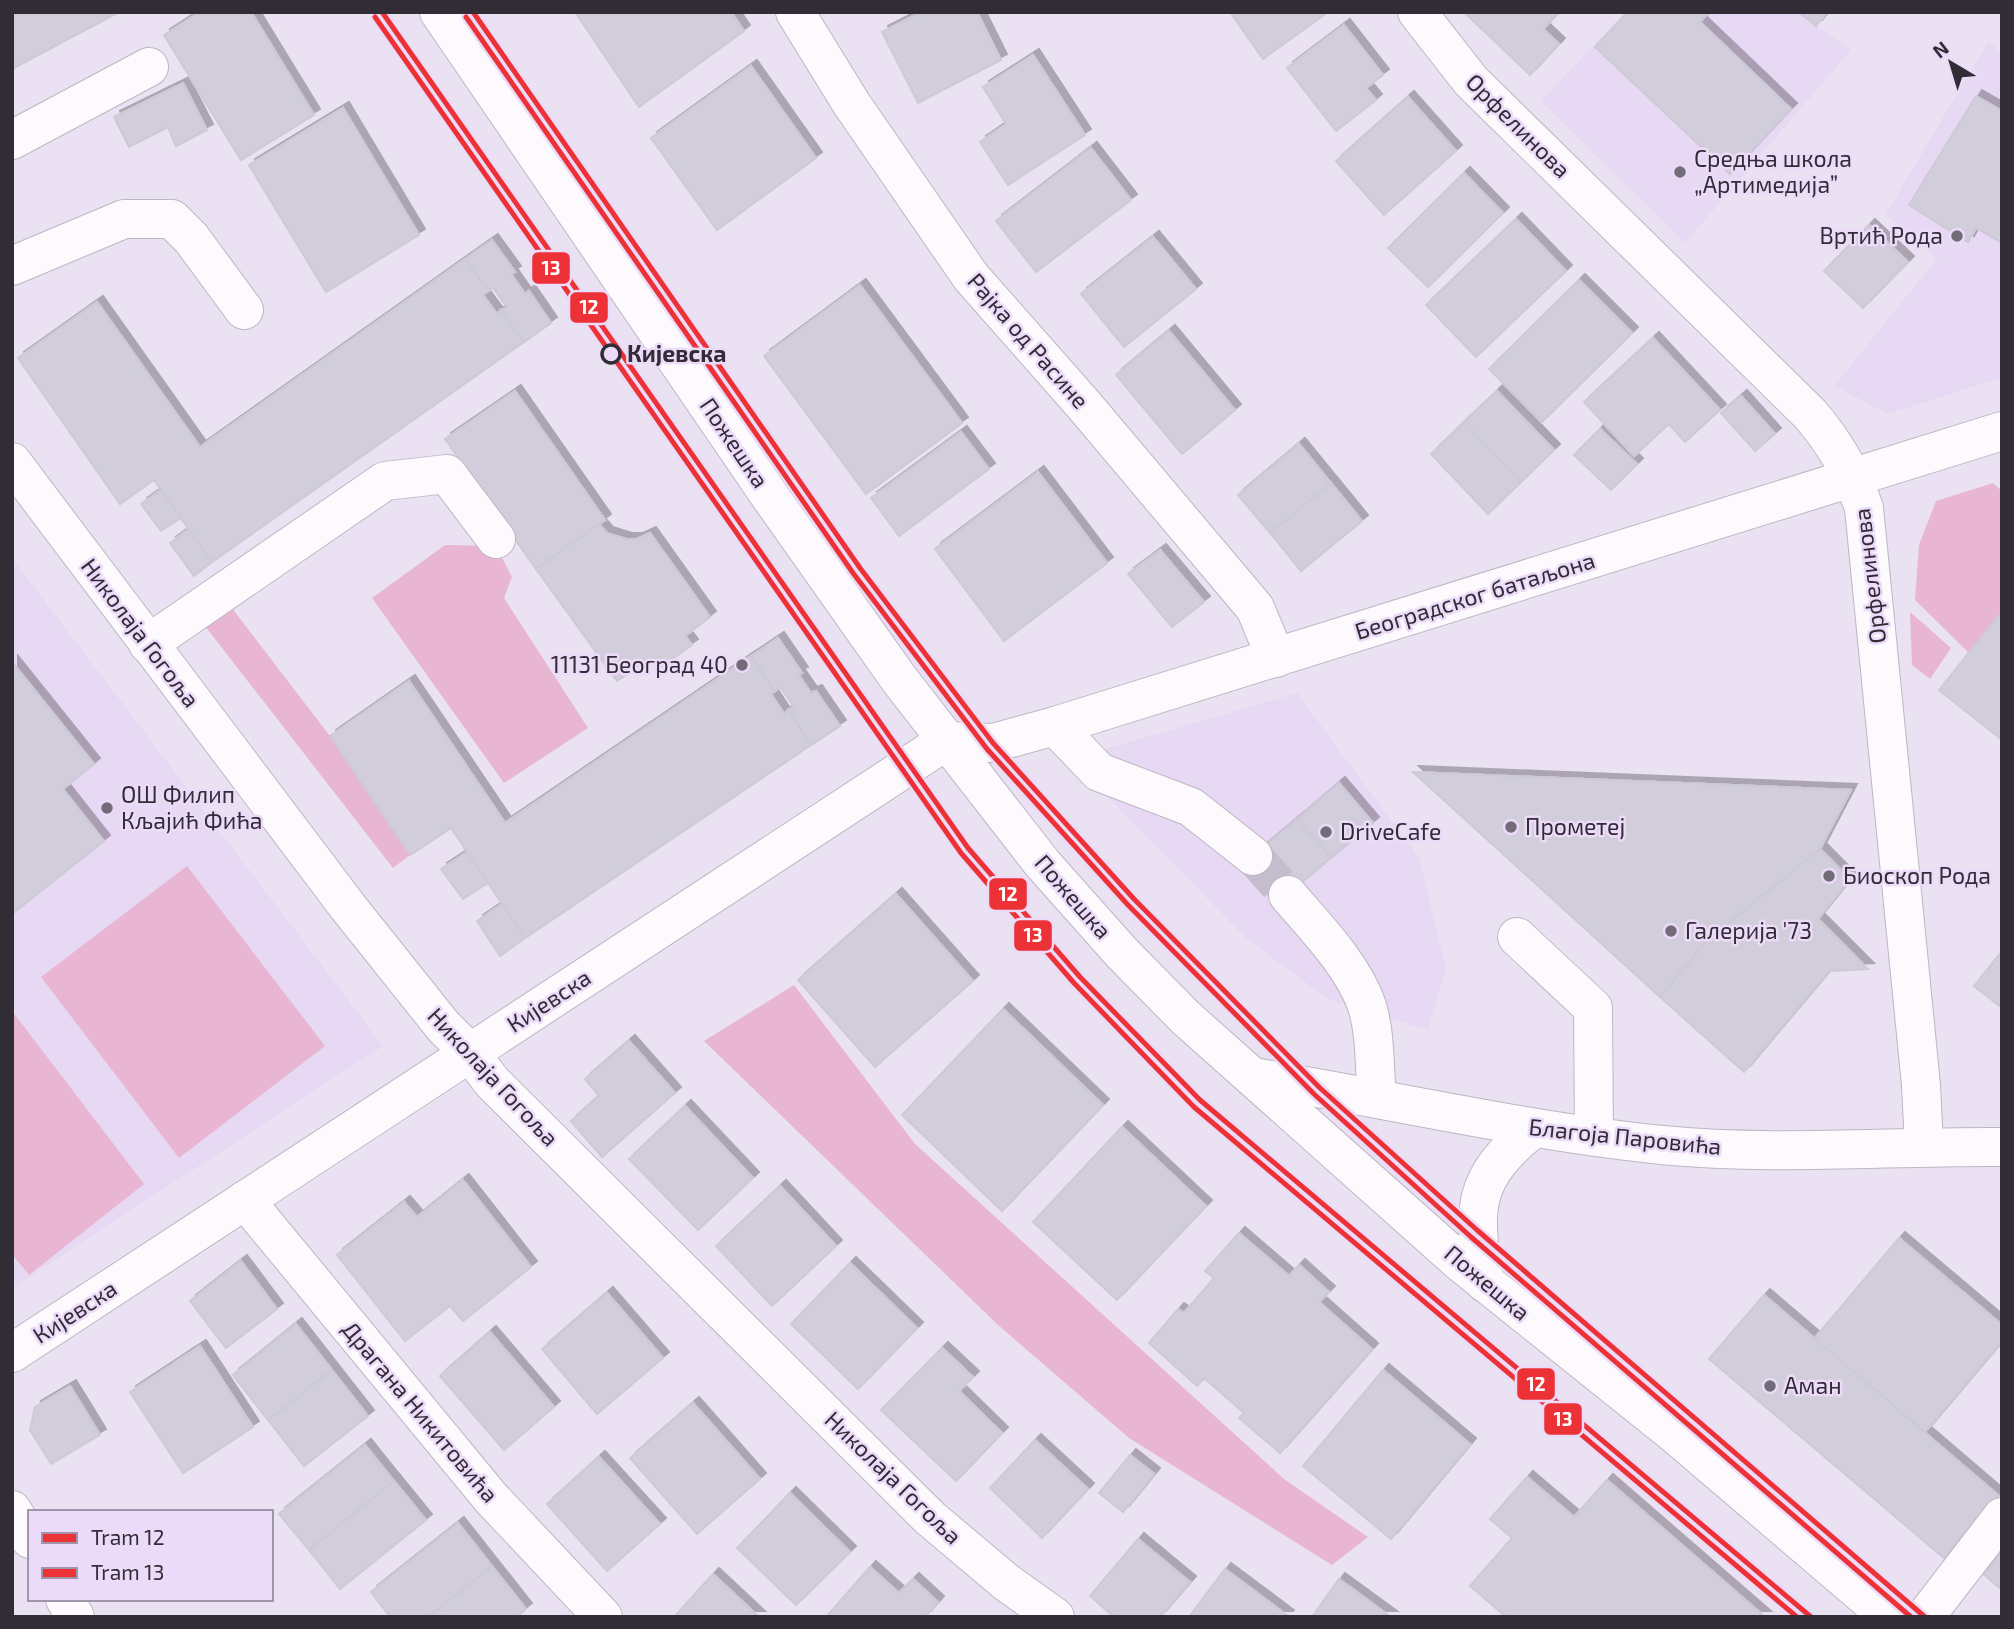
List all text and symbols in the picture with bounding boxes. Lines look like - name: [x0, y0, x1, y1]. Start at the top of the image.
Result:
- north arrow: [1916, 28, 1986, 98]
- text: N: [1928, 36, 1953, 62]
- street label: Орфелинова: [1461, 67, 1577, 183]
- place label: Средња школа „Артимедија”: [1694, 144, 1852, 198]
- marker: Средња школа „Артимедија”: [1672, 164, 1688, 180]
- place label: Вртић Рода: [1820, 221, 1943, 249]
- marker: Вртић Рода: [1949, 228, 1965, 244]
- line badge: 13: [531, 251, 571, 285]
- text: 13: [542, 256, 560, 279]
- street label: Рајка од Расине: [962, 267, 1095, 414]
- line badge: 12: [569, 291, 609, 324]
- text: 12: [579, 295, 599, 318]
- place label: Кијевска: [627, 339, 726, 367]
- marker: Кијевска: [601, 344, 621, 364]
- street label: Пожешка: [695, 392, 775, 493]
- street label: Орфелинова: [1847, 507, 1891, 645]
- street label: Београдског батаљона: [1351, 545, 1598, 645]
- street label: Николаја Гогоља: [76, 552, 206, 712]
- place label: 11131 Београд 40: [551, 650, 728, 678]
- marker: 11131 Београд 40: [734, 657, 750, 673]
- place label: ОШ Филип Кљајић Фића: [121, 780, 262, 834]
- marker: ОШ Филип Кљајић Фића: [99, 800, 115, 816]
- place label: Прометеј: [1525, 812, 1625, 840]
- place label: DriveCafe: [1340, 817, 1441, 845]
- marker: Прометеј: [1503, 819, 1519, 835]
- marker: DriveCafe: [1318, 824, 1334, 840]
- street label: Пожешка: [1030, 848, 1118, 944]
- place label: Биоскоп Рода: [1843, 861, 1991, 889]
- marker: Биоскоп Рода: [1821, 868, 1837, 884]
- line badge: 12: [988, 877, 1028, 911]
- text: 12: [998, 882, 1018, 905]
- place label: Галерија '73: [1685, 916, 1812, 944]
- line badge: 13: [1013, 919, 1053, 952]
- text: 13: [1024, 923, 1042, 946]
- marker: Галерија '73: [1663, 923, 1679, 939]
- street label: Кијевска: [501, 963, 596, 1038]
- street label: Николаја Гогоља: [422, 1001, 565, 1151]
- street label: Благоја Паровића: [1527, 1112, 1723, 1160]
- street label: Пожешка: [1439, 1239, 1536, 1326]
- street label: Кијевска: [27, 1274, 122, 1349]
- street label: Драгана Никитовића: [337, 1315, 505, 1508]
- line badge: 12: [1516, 1367, 1556, 1401]
- place label: Аман: [1784, 1371, 1842, 1399]
- text: 12: [1526, 1372, 1546, 1395]
- marker: Аман: [1762, 1378, 1778, 1394]
- line badge: 13: [1543, 1402, 1583, 1436]
- street label: Николаја Гогоља: [819, 1405, 968, 1550]
- text: 13: [1554, 1407, 1572, 1430]
- legend: [28, 1510, 273, 1601]
- text: Tram 12: [91, 1524, 164, 1549]
- text: Tram 13: [91, 1559, 164, 1584]

